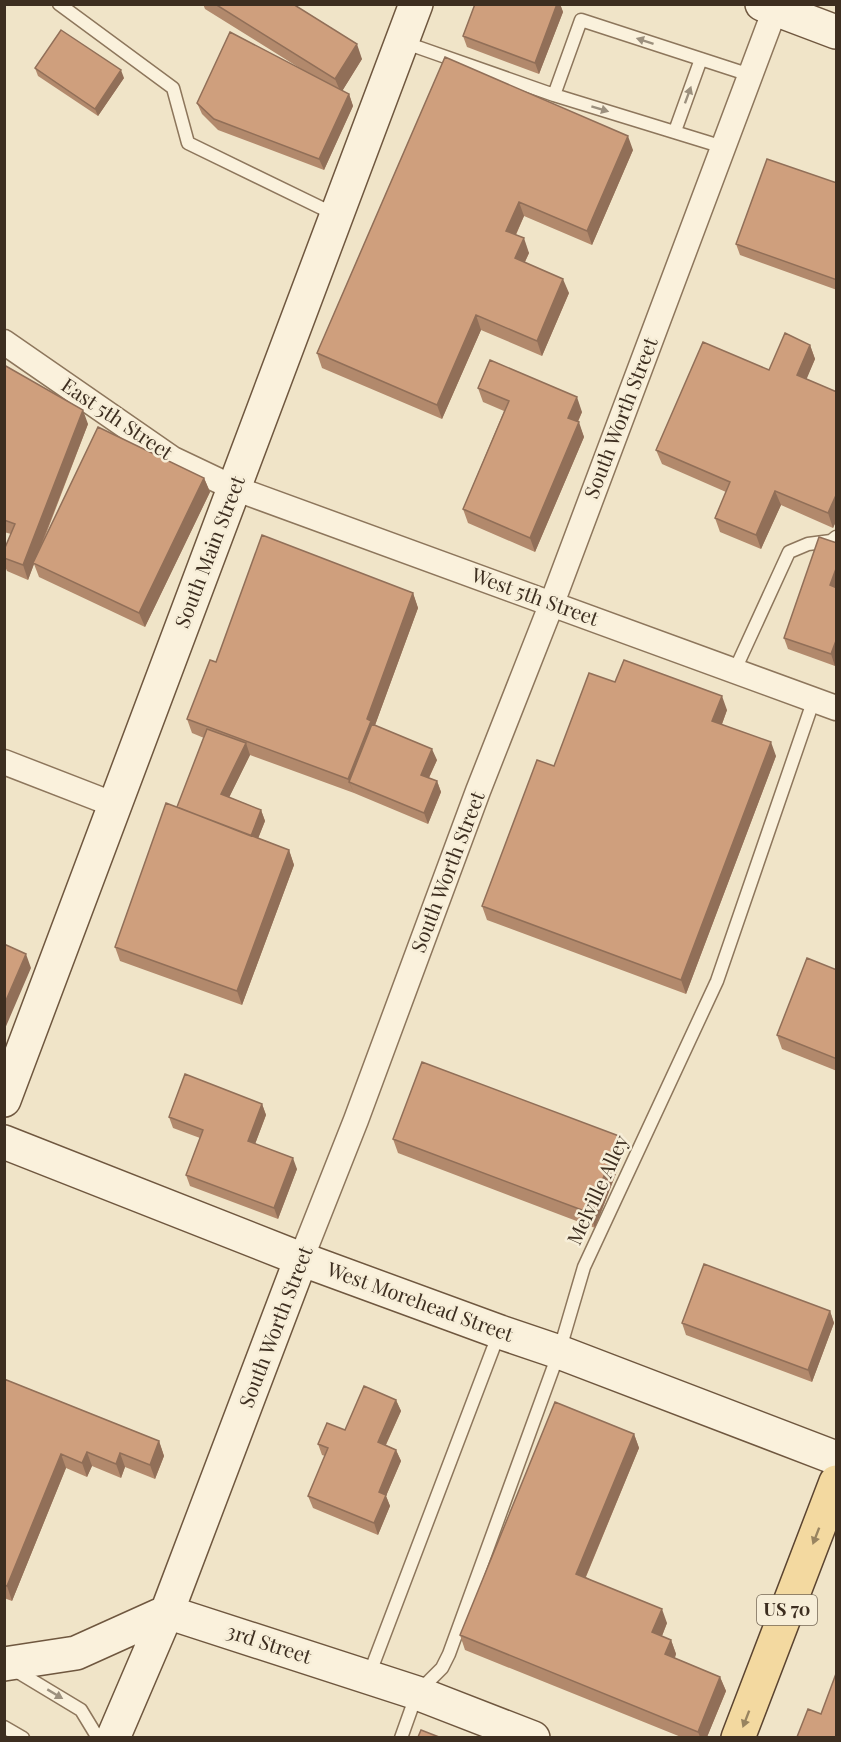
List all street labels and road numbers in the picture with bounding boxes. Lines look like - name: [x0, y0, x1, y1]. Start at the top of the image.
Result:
- street label: South Worth Street: [576, 332, 663, 502]
- street label: East 5th Street: [57, 371, 179, 465]
- street label: South Main Street: [167, 471, 250, 631]
- street label: West 5th Street: [467, 560, 604, 631]
- street label: South Worth Street: [403, 786, 490, 956]
- street label: Melville Alley: [559, 1130, 634, 1249]
- street label: South Worth Street: [231, 1241, 318, 1411]
- street label: West Morehead Street: [323, 1254, 518, 1347]
- road number: US 70: [757, 1595, 817, 1625]
- street label: 3rd Street: [224, 1616, 316, 1669]

